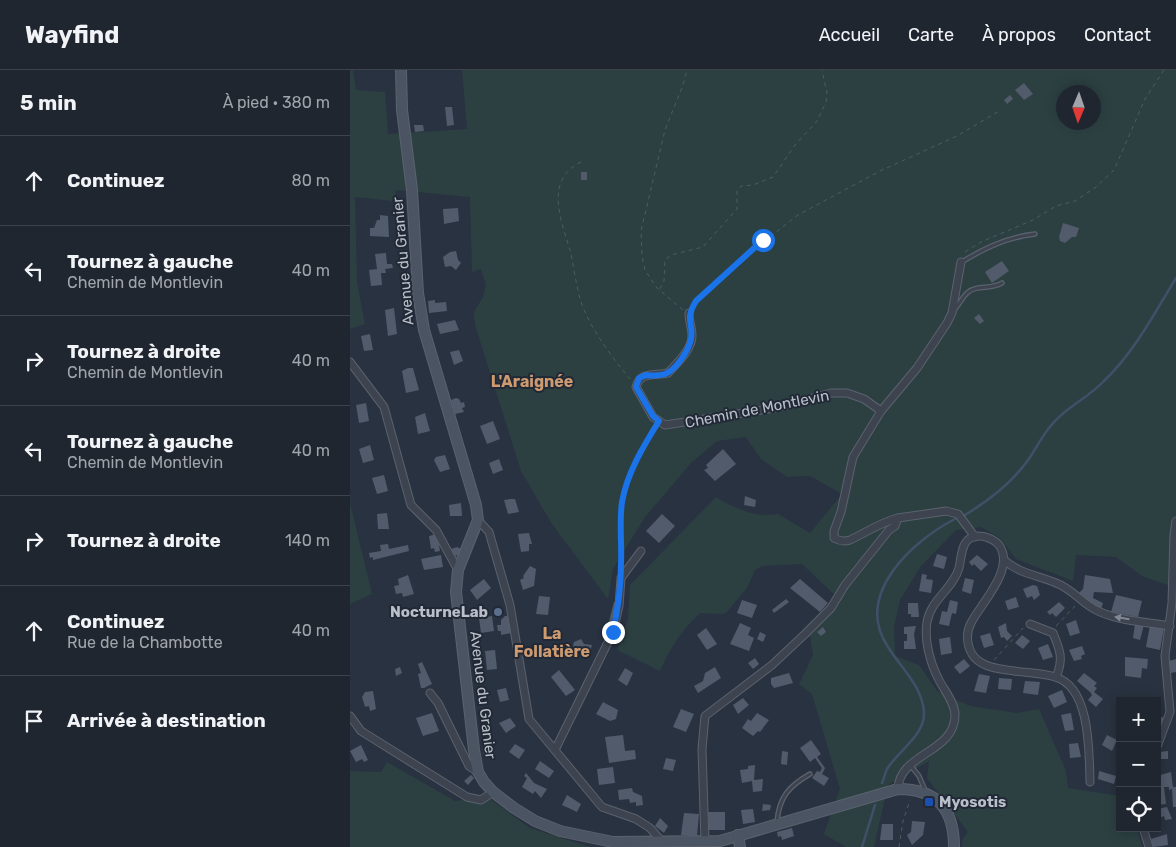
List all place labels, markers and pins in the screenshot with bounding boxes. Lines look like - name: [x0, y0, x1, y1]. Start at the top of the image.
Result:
- place label: NocturneLab: [390, 603, 488, 621]
- marker: NocturneLab: [492, 606, 504, 618]
- place label: Myosotis: [939, 793, 1006, 811]
- marker: Myosotis: [923, 796, 935, 808]

